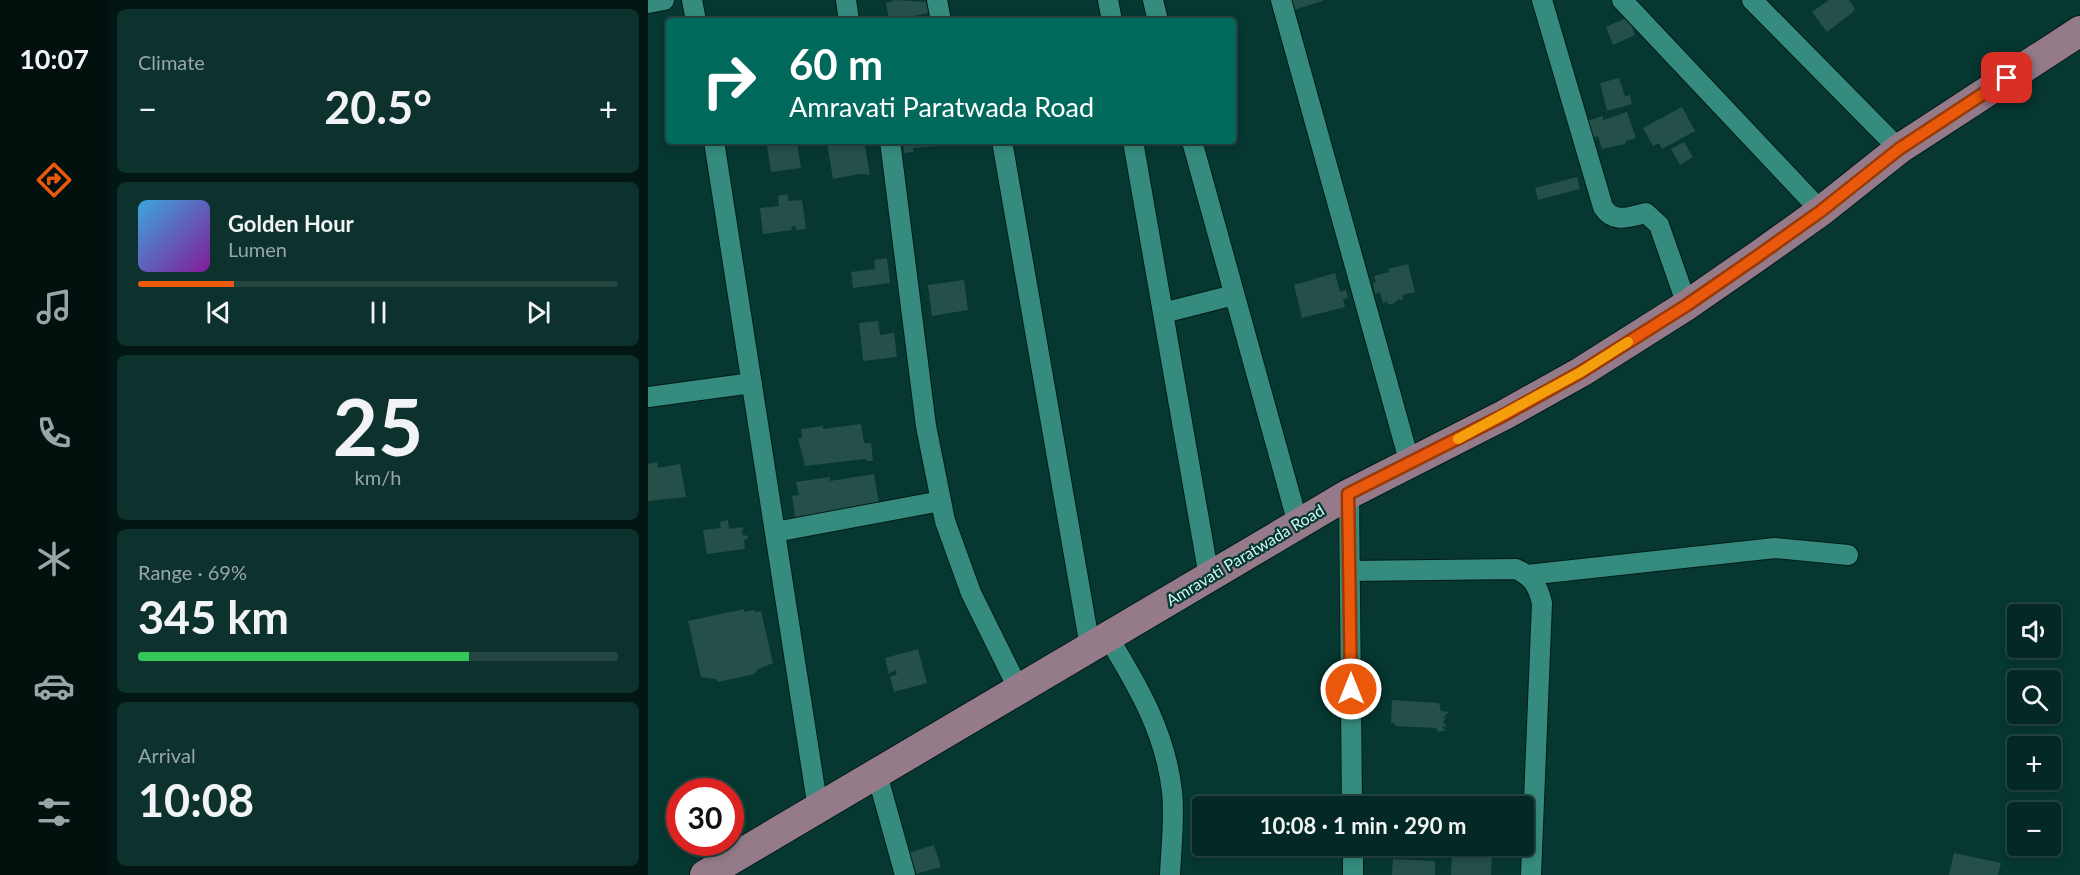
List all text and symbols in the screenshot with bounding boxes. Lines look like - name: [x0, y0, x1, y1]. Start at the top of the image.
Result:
- text: 60 m: [789, 39, 883, 89]
- text: 10:07: [19, 42, 89, 75]
- icon: right: [690, 42, 768, 120]
- text: Climate: [138, 50, 205, 74]
- pin: [1981, 52, 2032, 103]
- icon: arrive: [1990, 61, 2023, 94]
- text: 20.5°: [324, 80, 432, 134]
- text: −: [138, 88, 157, 128]
- text: +: [599, 88, 618, 128]
- text: Amravati Paratwada Road: [789, 90, 1094, 123]
- icon: directions: [33, 159, 75, 201]
- text: Golden Hour: [228, 210, 354, 237]
- text: Lumen: [228, 237, 287, 261]
- icon: music: [33, 286, 75, 328]
- icon: previous: [202, 296, 235, 329]
- icon: pause: [362, 296, 395, 329]
- icon: next: [522, 296, 555, 329]
- text: 25: [333, 379, 423, 473]
- icon: phone: [33, 412, 75, 454]
- text: km/h: [355, 465, 401, 489]
- street label: Amravati Paratwada Road: [1162, 500, 1327, 609]
- icon: climate: [33, 538, 75, 580]
- text: Range · 69%: [138, 560, 247, 584]
- text: 345 km: [138, 590, 289, 644]
- map controls: [2007, 604, 2061, 856]
- button: sound: [2007, 604, 2061, 658]
- position arrow: [1319, 657, 1383, 721]
- icon: car: [33, 665, 75, 707]
- button: search: [2007, 670, 2061, 724]
- button: +: [2007, 736, 2061, 790]
- text: Arrival: [138, 743, 196, 767]
- text: 10:08: [138, 773, 254, 827]
- speed limit sign: 30: [666, 778, 744, 856]
- icon: filters: [33, 791, 75, 833]
- button: −: [2007, 802, 2061, 856]
- text: 10:08 · 1 min · 290 m: [1260, 812, 1466, 839]

